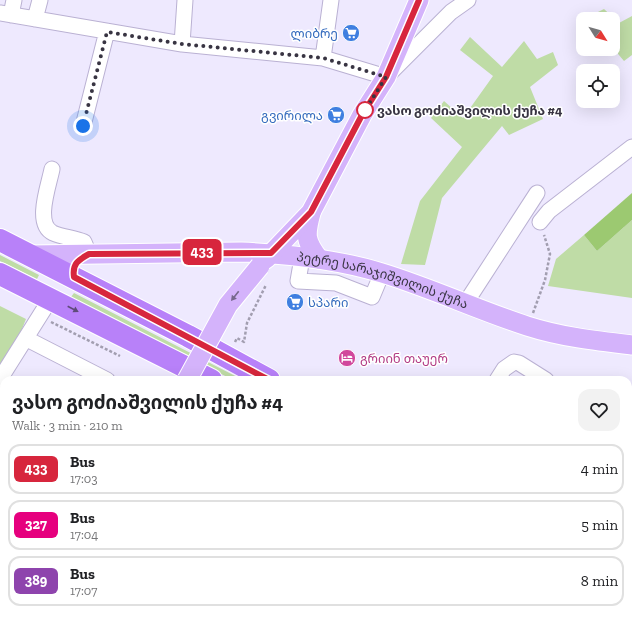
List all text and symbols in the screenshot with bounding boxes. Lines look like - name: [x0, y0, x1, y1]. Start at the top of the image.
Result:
- north arrow: [576, 12, 620, 56]
- map controls: [576, 12, 620, 108]
- supermarket icon: ლიბრე: [341, 23, 361, 43]
- place label: ლიბრე: [291, 26, 338, 42]
- button: locate: [576, 64, 620, 108]
- marker: ვასო გოძიაშვილის ქუჩა #4: [356, 101, 374, 119]
- place label: ვასო გოძიაშვილის ქუჩა #4: [377, 103, 563, 119]
- supermarket icon: გვირილა: [326, 105, 346, 125]
- place label: გვირილა: [261, 108, 323, 124]
- your location: [73, 116, 93, 136]
- line badge: 433: [179, 239, 225, 265]
- text: 433: [191, 243, 213, 260]
- street label: პეტრე სარაჯიშვილის ქუჩა: [296, 249, 470, 312]
- one-way arrow: [231, 291, 240, 302]
- supermarket icon: სპარი: [285, 292, 305, 312]
- place label: სპარი: [308, 295, 348, 310]
- one-way arrow: [67, 306, 79, 313]
- hotel icon: გრიინ თაუერ: [337, 348, 357, 368]
- place label: გრიინ თაუერ: [360, 351, 448, 366]
- button: heart: [578, 389, 620, 431]
- text: ვასო გოძიაშვილის ქუჩა #4: [12, 391, 283, 414]
- text: Walk · 3 min · 210 m: [12, 418, 123, 433]
- text: Bus: [70, 453, 95, 471]
- text: 433: [25, 460, 47, 477]
- text: 4 min: [581, 460, 618, 478]
- text: 17:03: [70, 471, 98, 486]
- text: Bus: [70, 509, 95, 527]
- text: 327: [25, 516, 47, 533]
- text: 5 min: [581, 516, 618, 534]
- text: 17:04: [70, 527, 98, 542]
- text: Bus: [70, 565, 95, 583]
- text: 389: [25, 572, 47, 589]
- text: 8 min: [581, 572, 618, 590]
- text: 17:07: [70, 583, 97, 598]

